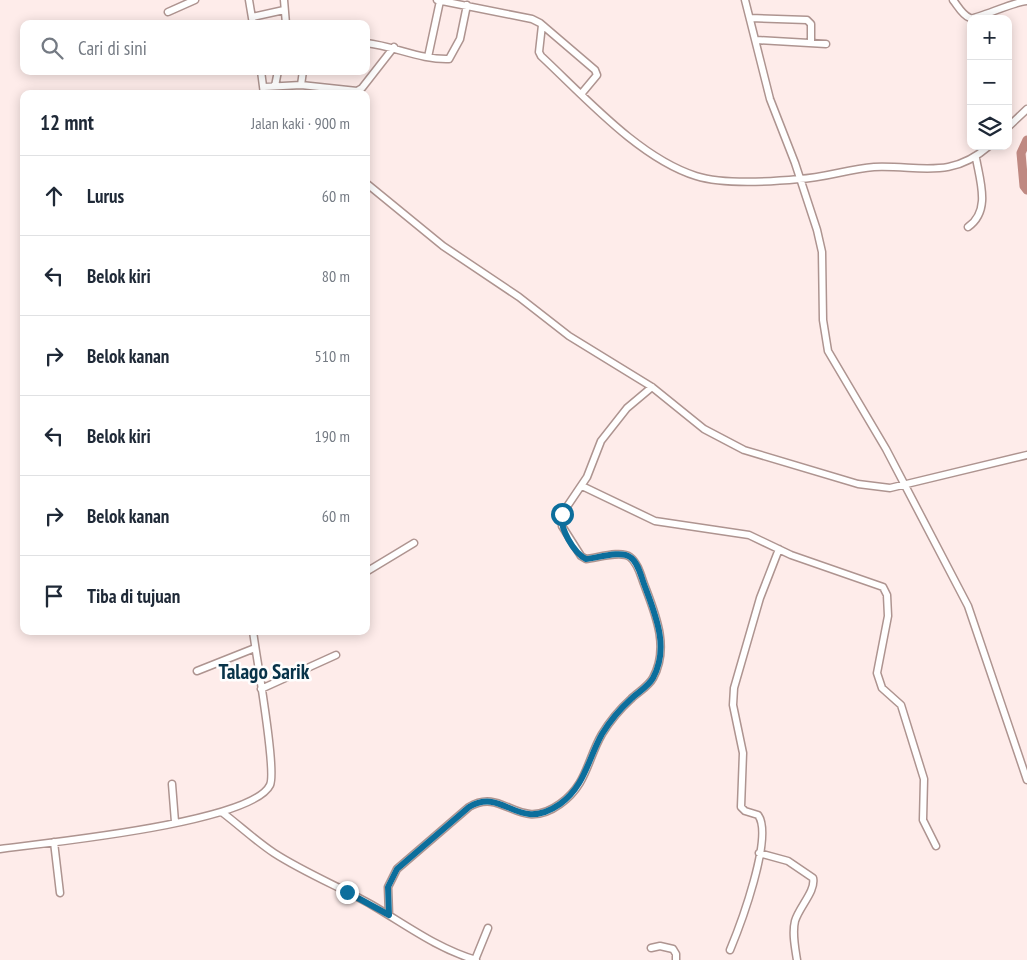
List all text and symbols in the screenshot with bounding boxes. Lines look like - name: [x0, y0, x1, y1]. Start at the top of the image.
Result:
- map controls: [967, 15, 1012, 150]
- button: +: [967, 15, 1012, 60]
- search box: [20, 20, 370, 75]
- icon: search: [38, 34, 66, 62]
- text: Cari di sini: [78, 36, 147, 60]
- button: −: [967, 60, 1012, 105]
- button: layers: [967, 105, 1012, 150]
- text: 12 mnt: [40, 109, 94, 136]
- text: Jalan kaki · 900 m: [251, 113, 350, 133]
- icon: ahead: [40, 182, 68, 210]
- text: Lurus: [87, 184, 124, 208]
- text: 60 m: [322, 186, 350, 206]
- icon: left: [40, 262, 68, 290]
- text: Belok kiri: [87, 264, 151, 288]
- text: 80 m: [322, 266, 350, 286]
- icon: right: [40, 342, 68, 370]
- text: Belok kanan: [87, 344, 169, 368]
- text: 510 m: [315, 346, 350, 366]
- icon: left: [40, 422, 68, 450]
- text: Belok kiri: [87, 424, 151, 448]
- text: 190 m: [315, 426, 350, 446]
- icon: right: [40, 502, 68, 530]
- route start: [551, 503, 574, 526]
- text: Belok kanan: [87, 504, 169, 528]
- text: 60 m: [322, 506, 350, 526]
- icon: arrive: [40, 582, 68, 610]
- text: Tiba di tujuan: [87, 584, 180, 608]
- district label: Talago Sarik: [219, 658, 310, 685]
- route end: [336, 881, 359, 904]

